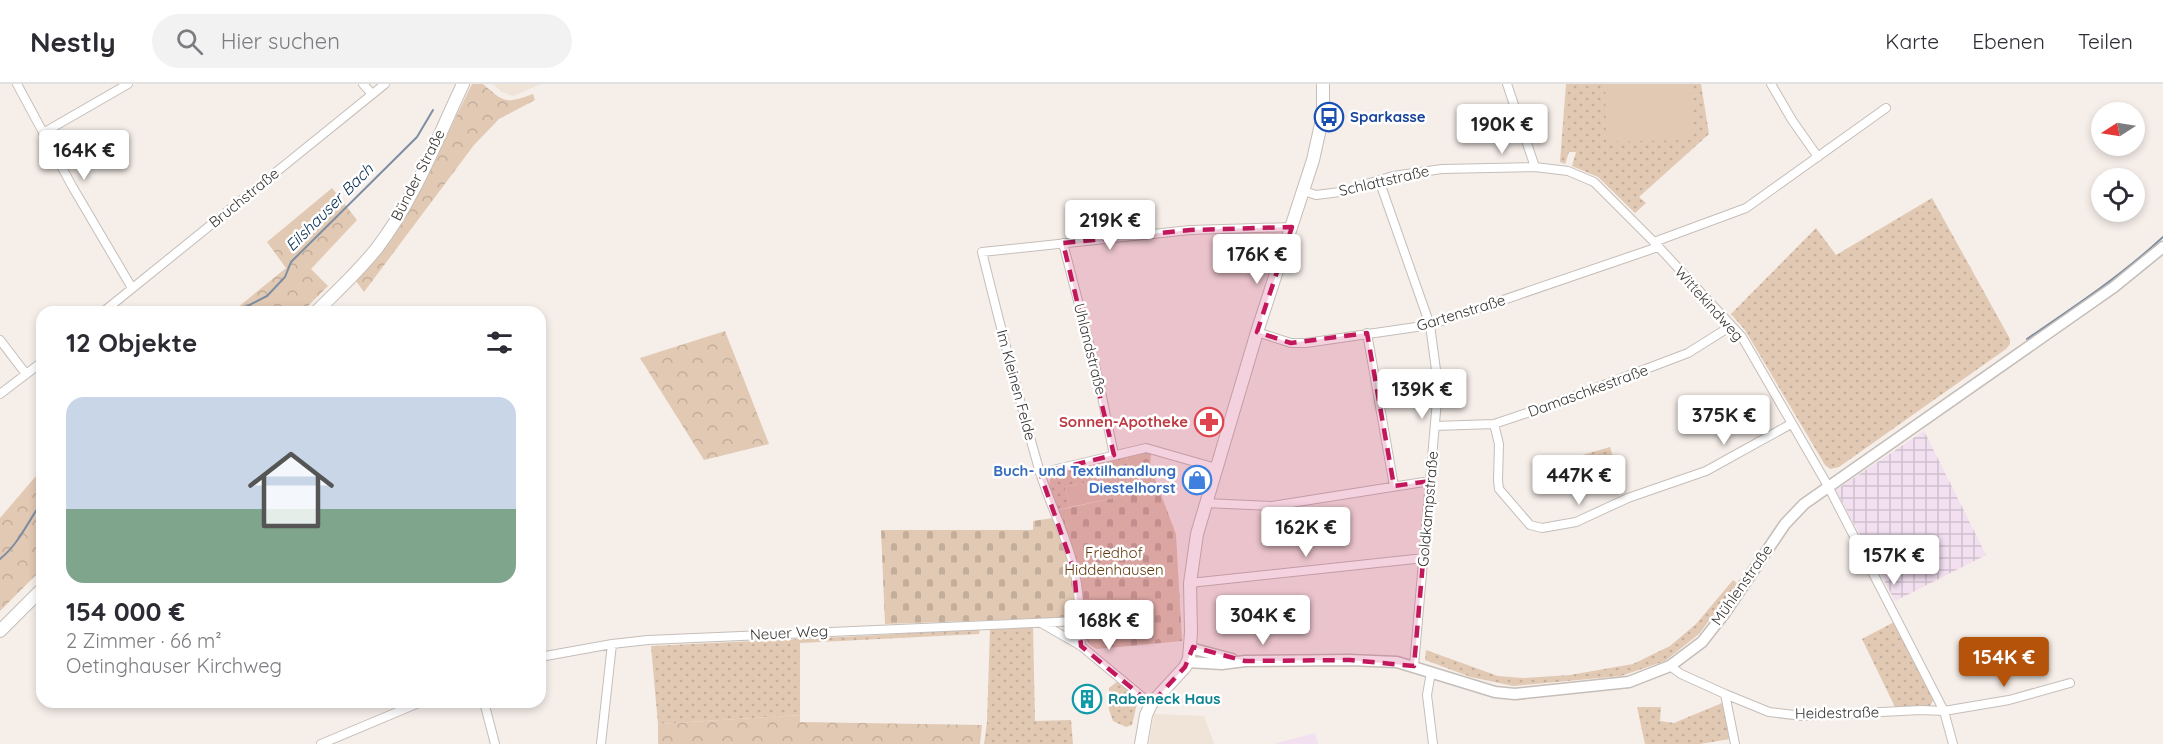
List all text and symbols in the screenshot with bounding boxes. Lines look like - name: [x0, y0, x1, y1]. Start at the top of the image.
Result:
- search box: [152, 14, 572, 68]
- text: Nestly: [30, 24, 116, 59]
- icon: search: [173, 25, 206, 58]
- text: Hier suchen: [221, 27, 340, 55]
- text: Karte: [1885, 28, 1939, 54]
- text: Ebenen: [1972, 28, 2045, 54]
- text: Teilen: [2078, 28, 2133, 54]
- bus stop icon: Sparkasse: [1313, 101, 1345, 133]
- north arrow: [2091, 102, 2145, 156]
- map controls: [2091, 102, 2145, 222]
- pin: 190K €: [1453, 104, 1551, 155]
- place label: Sparkasse: [1350, 107, 1426, 126]
- text: 190K €: [1471, 111, 1533, 136]
- street label: Bünder Straße: [386, 126, 449, 224]
- pin: 164K €: [35, 130, 133, 181]
- text: 164K €: [53, 137, 115, 162]
- water label: Eilshauser Bach: [281, 158, 378, 255]
- street label: Schlattstraße: [1337, 161, 1431, 200]
- street label: Bruchstraße: [205, 164, 283, 232]
- button: locate: [2091, 168, 2145, 222]
- pin: 219K €: [1061, 200, 1159, 251]
- text: 219K €: [1079, 207, 1141, 232]
- pin: 176K €: [1208, 234, 1306, 285]
- text: 176K €: [1227, 241, 1287, 266]
- street label: Wittekindweg: [1671, 262, 1748, 345]
- street label: Gartenstraße: [1414, 290, 1508, 335]
- street label: Uhlandstraße: [1070, 301, 1111, 397]
- text: 12 Objekte: [66, 326, 197, 359]
- icon: filters: [483, 326, 516, 359]
- street label: Im Kleinen Felde: [993, 327, 1040, 442]
- street label: Damaschkestraße: [1525, 360, 1651, 421]
- pin: 139K €: [1373, 369, 1471, 420]
- text: 139K €: [1391, 376, 1453, 401]
- pin: 375K €: [1675, 395, 1773, 446]
- text: 375K €: [1692, 402, 1756, 427]
- pharmacy icon: Sonnen-Apotheke: [1193, 406, 1225, 438]
- place label: Sonnen-Apotheke: [1059, 412, 1188, 431]
- icon: home: [237, 436, 345, 544]
- street label: Goldkampstraße: [1413, 450, 1442, 568]
- pin: 447K €: [1530, 455, 1628, 506]
- place label: Buch- und Textilhandlung Diestelhorst: [993, 461, 1176, 497]
- text: 447K €: [1546, 462, 1612, 487]
- shop icon: Buch- und Textilhandlung Diestelhorst: [1181, 464, 1213, 496]
- pin: 162K €: [1257, 507, 1355, 558]
- text: 162K €: [1275, 514, 1337, 539]
- pin: 157K €: [1845, 535, 1943, 586]
- street label: Mühlenstraße: [1707, 541, 1776, 629]
- text: 157K €: [1863, 542, 1925, 567]
- park label: Friedhof Hiddenhausen: [1064, 543, 1164, 579]
- text: 154 000 €: [66, 595, 185, 628]
- pin: 304K €: [1214, 595, 1312, 646]
- pin: 168K €: [1060, 600, 1158, 651]
- text: 304K €: [1230, 602, 1296, 627]
- text: 168K €: [1078, 607, 1140, 632]
- street label: Neuer Weg: [749, 621, 829, 644]
- text: 2 Zimmer · 66 m²: [66, 628, 222, 653]
- pin: 154K €: [1955, 637, 2053, 688]
- text: 154K €: [1973, 644, 2035, 669]
- text: Oetinghauser Kirchweg: [66, 653, 282, 678]
- building icon: Rabeneck Haus: [1071, 683, 1103, 715]
- place label: Rabeneck Haus: [1108, 689, 1220, 708]
- street label: Heidestraße: [1795, 702, 1879, 723]

